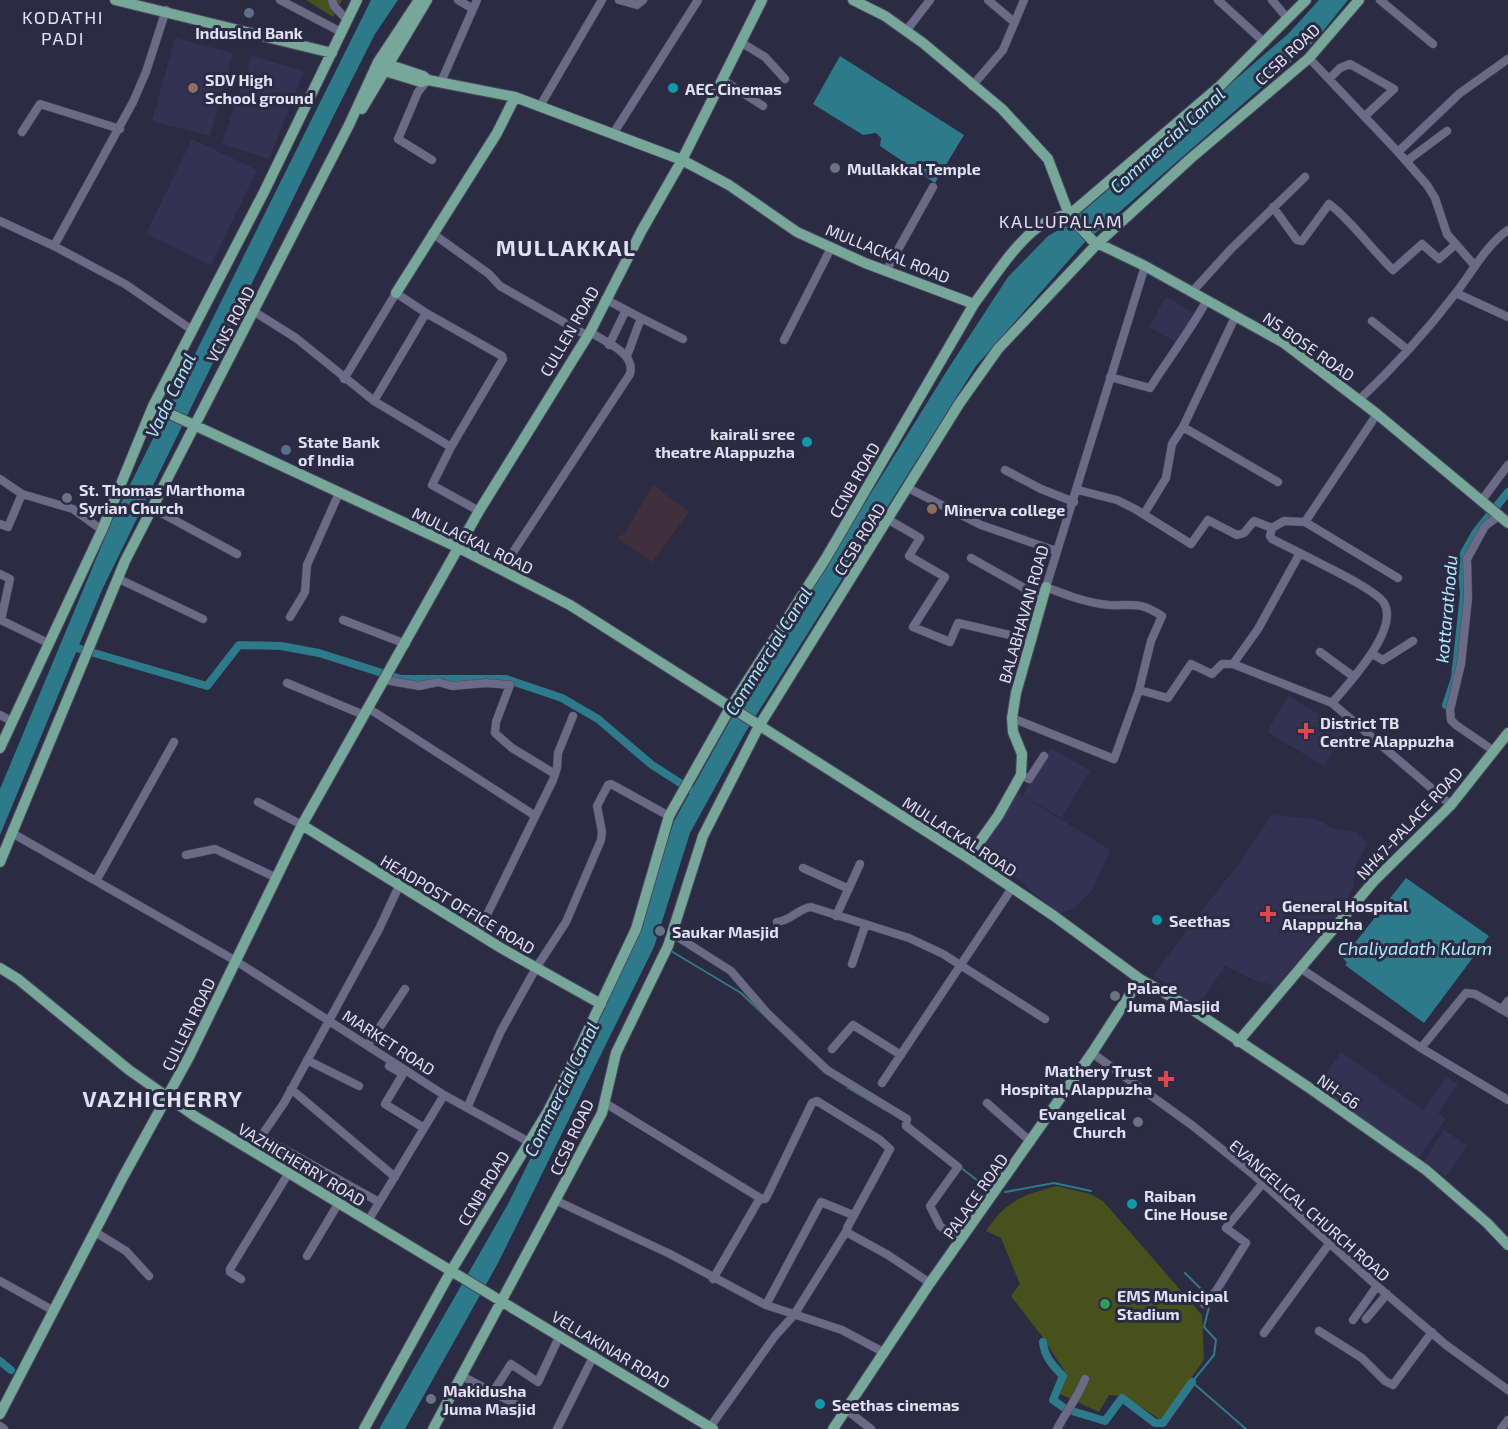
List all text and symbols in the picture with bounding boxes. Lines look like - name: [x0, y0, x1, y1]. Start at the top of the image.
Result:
- district label: KODATHI PADI: [22, 6, 104, 49]
- marker: Induslnd Bank: [242, 6, 256, 20]
- street label: CCSB ROAD: [1251, 19, 1323, 89]
- place label: Induslnd Bank: [195, 23, 303, 42]
- place label: SDV High School ground: [205, 70, 313, 107]
- place label: AEC Cinemas: [685, 79, 782, 98]
- marker: SDV High School ground: [186, 81, 200, 95]
- marker: AEC Cinemas: [666, 81, 680, 95]
- water label: Commercial Canal: [1105, 83, 1229, 197]
- place label: Mullakkal Temple: [847, 159, 981, 178]
- marker: Mullakkal Temple: [828, 161, 842, 175]
- district label: KALLUPALAM: [999, 210, 1123, 232]
- street label: MULLACKAL ROAD: [823, 219, 953, 287]
- district label: MULLAKKAL: [496, 234, 636, 260]
- street label: CULLEN ROAD: [535, 282, 603, 380]
- street label: VCNS ROAD: [202, 283, 258, 365]
- street label: NS BOSE ROAD: [1260, 308, 1358, 384]
- water label: Vada Canal: [140, 349, 200, 441]
- place label: kairali sree theatre Alappuzha: [655, 424, 795, 461]
- place label: State Bank of India: [298, 432, 380, 469]
- marker: kairali sree theatre Alappuzha: [800, 435, 814, 449]
- street label: CCNB ROAD: [825, 439, 883, 521]
- marker: State Bank of India: [279, 443, 293, 457]
- place label: St. Thomas Marthoma Syrian Church: [79, 480, 245, 518]
- marker: St. Thomas Marthoma Syrian Church: [60, 491, 74, 505]
- street label: CCSB ROAD: [829, 499, 889, 579]
- place label: Minerva college: [944, 500, 1065, 519]
- marker: Minerva college: [925, 502, 939, 516]
- street label: MULLACKAL ROAD: [409, 503, 537, 577]
- street label: BALABHAVAN ROAD: [994, 543, 1052, 685]
- water label: kottarathodu: [1430, 554, 1462, 664]
- water label: Commercial Canal: [720, 583, 816, 719]
- place label: District TB Centre Alappuzha: [1320, 713, 1454, 750]
- marker: District TB Centre Alappuzha: [1297, 722, 1315, 740]
- street label: NH47-PALACE ROAD: [1352, 763, 1466, 883]
- street label: MULLACKAL ROAD: [899, 792, 1021, 880]
- street label: HEADPOST OFFICE ROAD: [377, 850, 539, 958]
- place label: General Hospital Alappuzha: [1282, 896, 1409, 933]
- marker: General Hospital Alappuzha: [1259, 905, 1277, 923]
- place label: Seethas: [1169, 911, 1230, 930]
- marker: Seethas: [1150, 913, 1164, 927]
- place label: Saukar Masjid: [672, 922, 779, 941]
- marker: Saukar Masjid: [653, 924, 667, 938]
- water label: Chaliyadath Kulam: [1338, 937, 1492, 959]
- street label: CULLEN ROAD: [157, 974, 219, 1074]
- place label: Palace Juma Masjid: [1127, 978, 1220, 1015]
- marker: Palace Juma Masjid: [1108, 989, 1122, 1003]
- street label: MARKET ROAD: [339, 1005, 439, 1079]
- water label: Commercial Canal: [519, 1018, 603, 1160]
- place label: Mathery Trust Hospital, Alappuzha: [1000, 1061, 1152, 1098]
- marker: Mathery Trust Hospital, Alappuzha: [1157, 1070, 1175, 1088]
- street label: NH-66: [1314, 1070, 1364, 1112]
- district label: VAZHICHERRY: [82, 1085, 244, 1111]
- street label: CCSB ROAD: [545, 1096, 597, 1178]
- place label: Evangelical Church: [1039, 1104, 1127, 1141]
- marker: Evangelical Church: [1131, 1115, 1145, 1129]
- street label: VAZHICHERRY ROAD: [235, 1119, 369, 1209]
- street label: EVANGELICAL CHURCH ROAD: [1226, 1135, 1394, 1285]
- street label: CCNB ROAD: [453, 1147, 513, 1229]
- street label: PALACE ROAD: [939, 1150, 1011, 1242]
- place label: Raiban Cine House: [1144, 1186, 1227, 1223]
- marker: Raiban Cine House: [1125, 1197, 1139, 1211]
- place label: EMS Municipal Stadium: [1117, 1286, 1229, 1323]
- marker: EMS Municipal Stadium: [1098, 1297, 1112, 1311]
- street label: VELLAKINAR ROAD: [548, 1306, 674, 1392]
- place label: Makidusha Juma Masjid: [443, 1381, 536, 1418]
- marker: Makidusha Juma Masjid: [424, 1392, 438, 1406]
- place label: Seethas cinemas: [832, 1395, 960, 1414]
- marker: Seethas cinemas: [813, 1397, 827, 1411]

